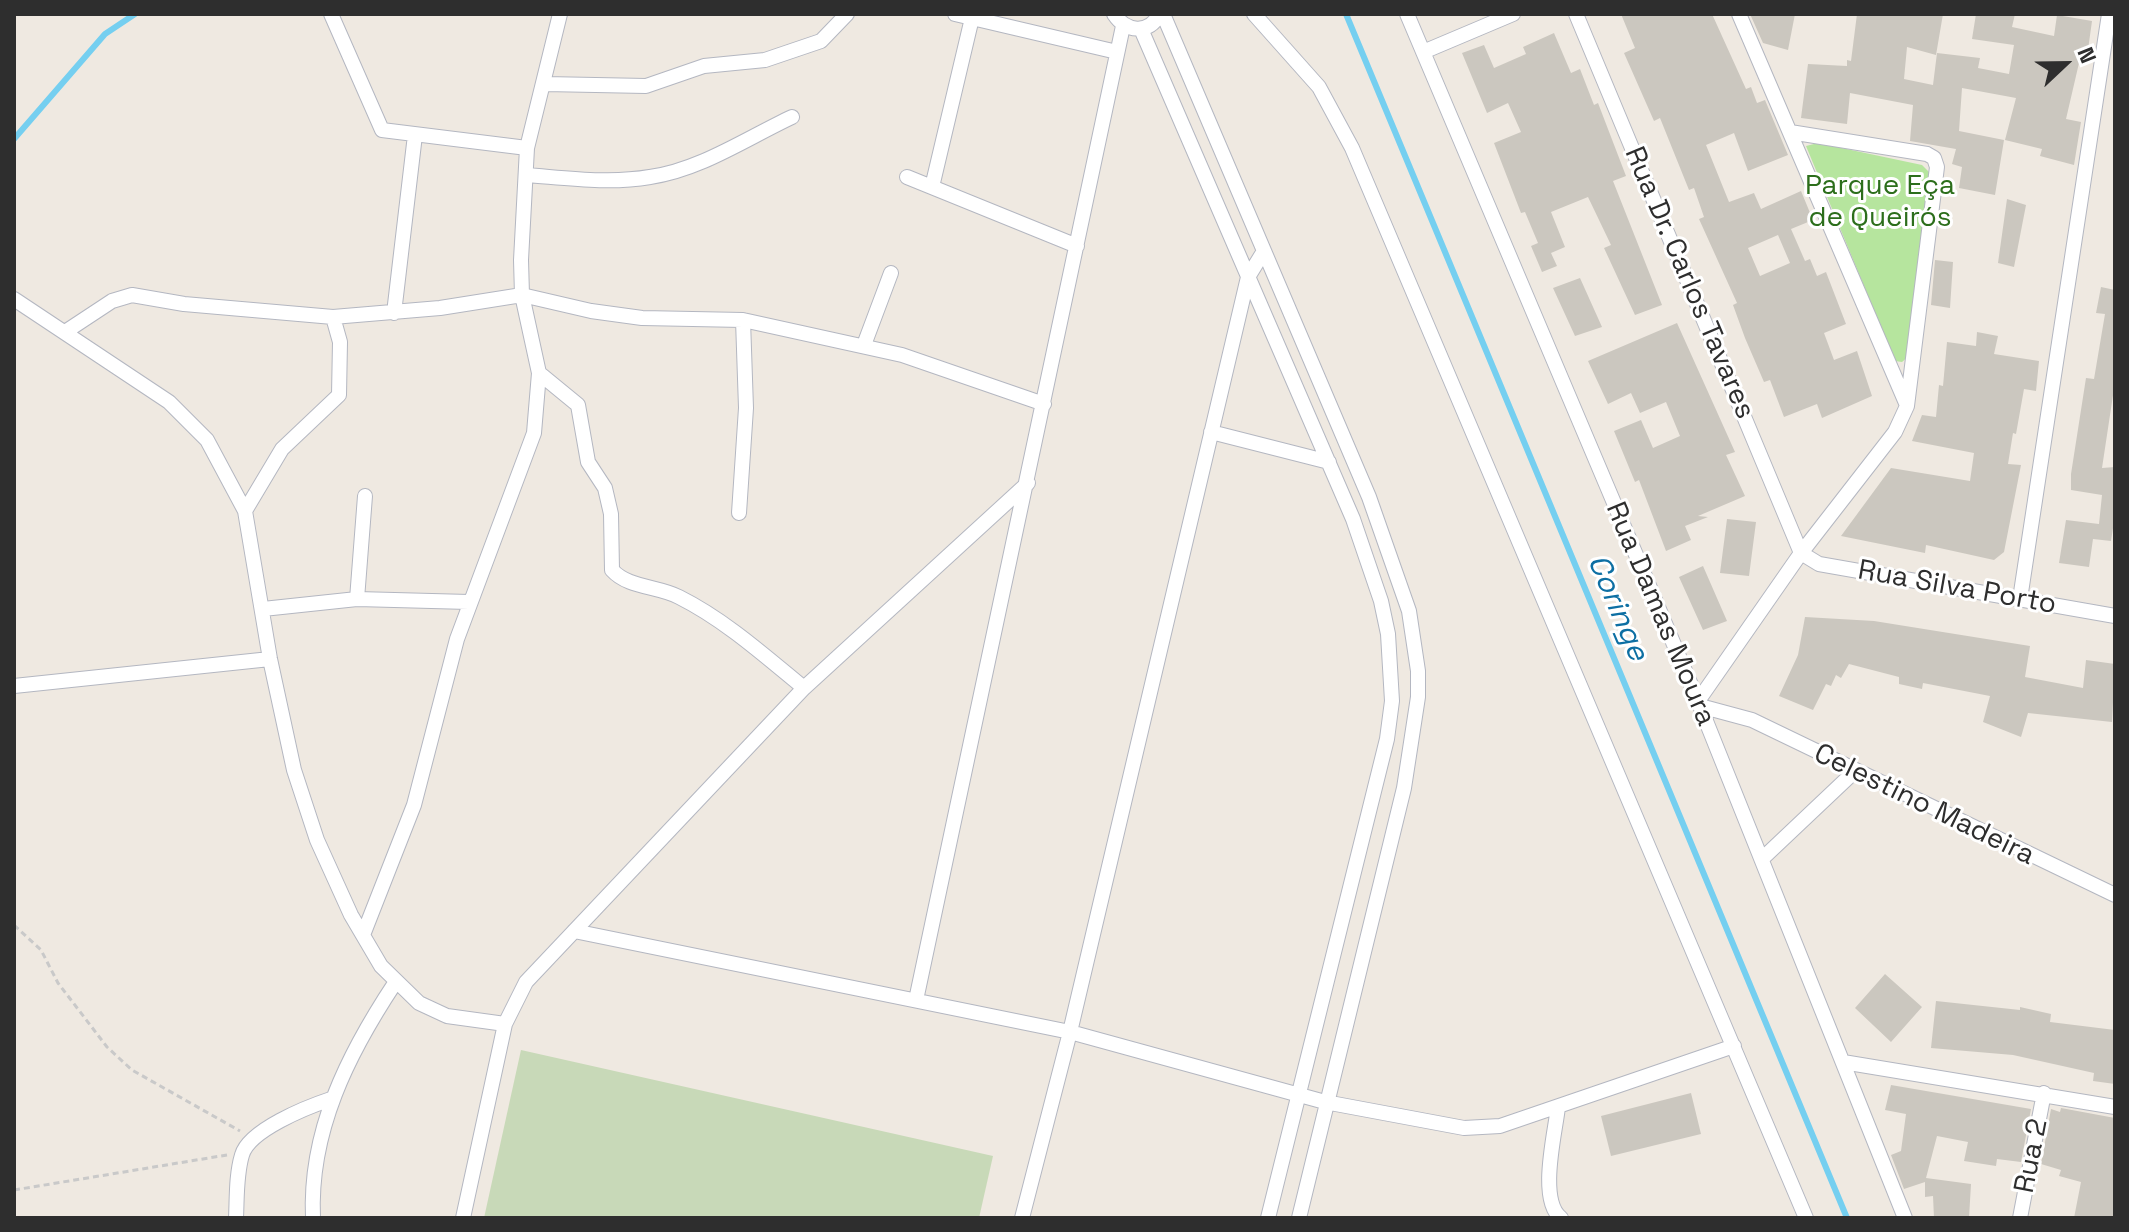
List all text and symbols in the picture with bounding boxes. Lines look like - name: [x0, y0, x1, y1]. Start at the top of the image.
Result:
- north arrow: [2025, 24, 2105, 104]
- text: N: [2072, 43, 2103, 67]
- street label: Rua Dr. Carlos Tavares: [1616, 142, 1762, 424]
- park label: Parque Eça de Queirós: [1805, 169, 1955, 235]
- street label: Rua Damas Moura: [1598, 497, 1722, 731]
- water label: Coringe: [1579, 549, 1655, 667]
- street label: Rua Silva Porto: [1855, 554, 2059, 622]
- street label: Celestino Madeira: [1808, 737, 2040, 873]
- street label: Rua 2: [2008, 1116, 2056, 1196]

